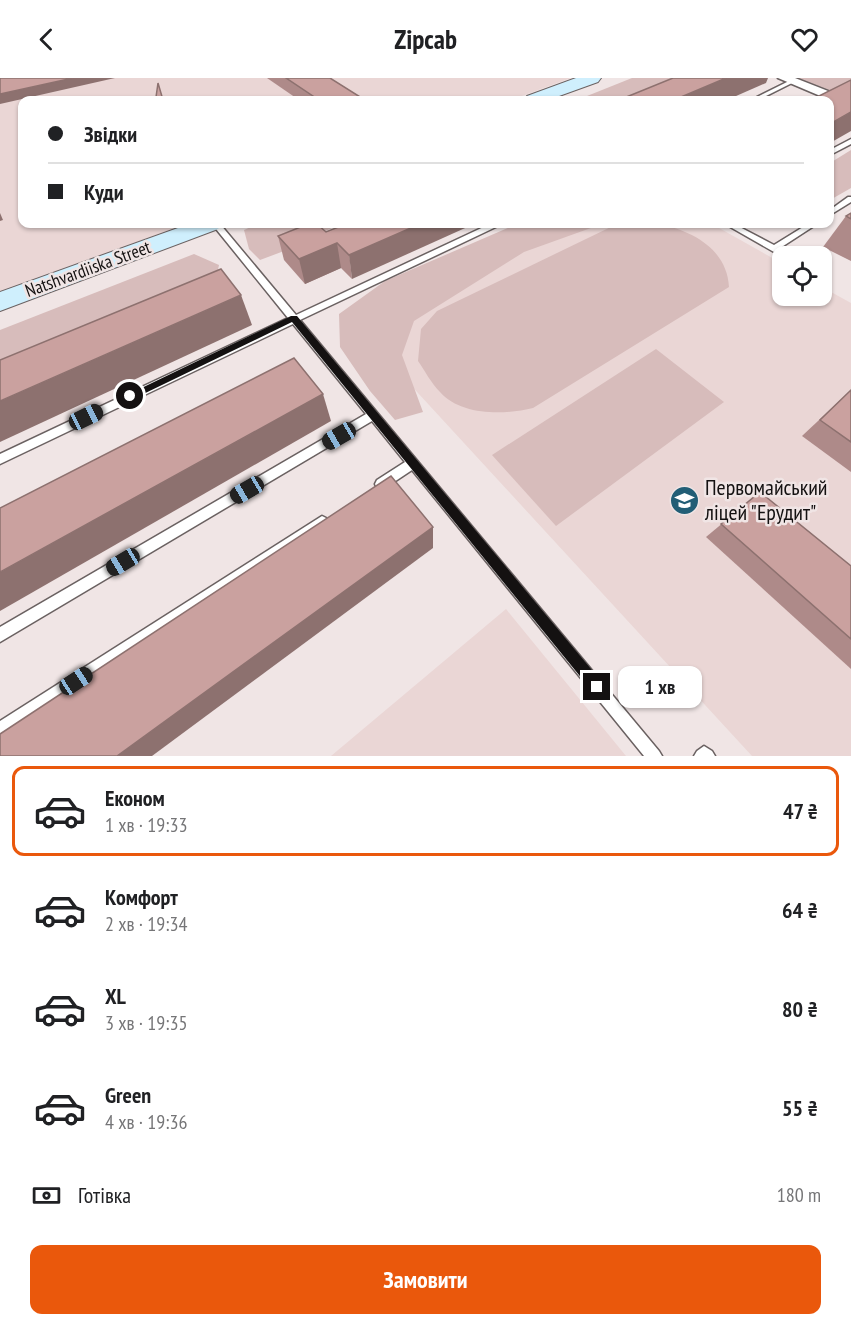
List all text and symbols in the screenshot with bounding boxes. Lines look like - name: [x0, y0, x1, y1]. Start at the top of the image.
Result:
- text: Zipcab: [394, 22, 457, 56]
- icon: back: [30, 23, 63, 56]
- icon: heart: [788, 23, 821, 56]
- text: Звідки: [84, 120, 137, 148]
- text: Куди: [84, 178, 124, 206]
- street label: Natshvardiiska Street: [22, 235, 154, 302]
- map controls: [772, 246, 832, 306]
- button: locate: [772, 246, 832, 306]
- route start: [116, 382, 143, 409]
- car: [66, 401, 106, 433]
- car: [319, 419, 359, 453]
- car: [227, 473, 267, 507]
- place label: Первомайський ліцей "Ерудит": [704, 473, 828, 526]
- school or university icon: Первомайський ліцей "Ерудит": [668, 484, 700, 516]
- car: [103, 545, 143, 579]
- car: [56, 664, 96, 698]
- callout: 1 хв: [618, 666, 702, 708]
- route end: [583, 673, 610, 700]
- text: 1 хв: [645, 674, 675, 700]
- icon: car: [33, 784, 87, 838]
- text: Економ: [105, 784, 165, 812]
- text: 47 ₴: [783, 797, 818, 825]
- text: 1 хв · 19:33: [105, 812, 187, 838]
- icon: car: [33, 883, 87, 937]
- text: Комфорт: [105, 883, 178, 911]
- text: 64 ₴: [782, 896, 818, 924]
- text: 2 хв · 19:34: [105, 911, 187, 937]
- icon: car: [33, 982, 87, 1036]
- text: XL: [105, 982, 126, 1010]
- text: 80 ₴: [782, 995, 818, 1023]
- text: 3 хв · 19:35: [105, 1010, 187, 1036]
- icon: car: [33, 1081, 87, 1135]
- text: Green: [105, 1081, 151, 1109]
- text: 55 ₴: [782, 1094, 818, 1122]
- text: 4 хв · 19:36: [105, 1109, 187, 1135]
- icon: cash: [30, 1179, 63, 1212]
- text: Готівка: [78, 1181, 131, 1209]
- text: 180 m: [777, 1182, 821, 1208]
- button: Замовити: [30, 1245, 821, 1314]

